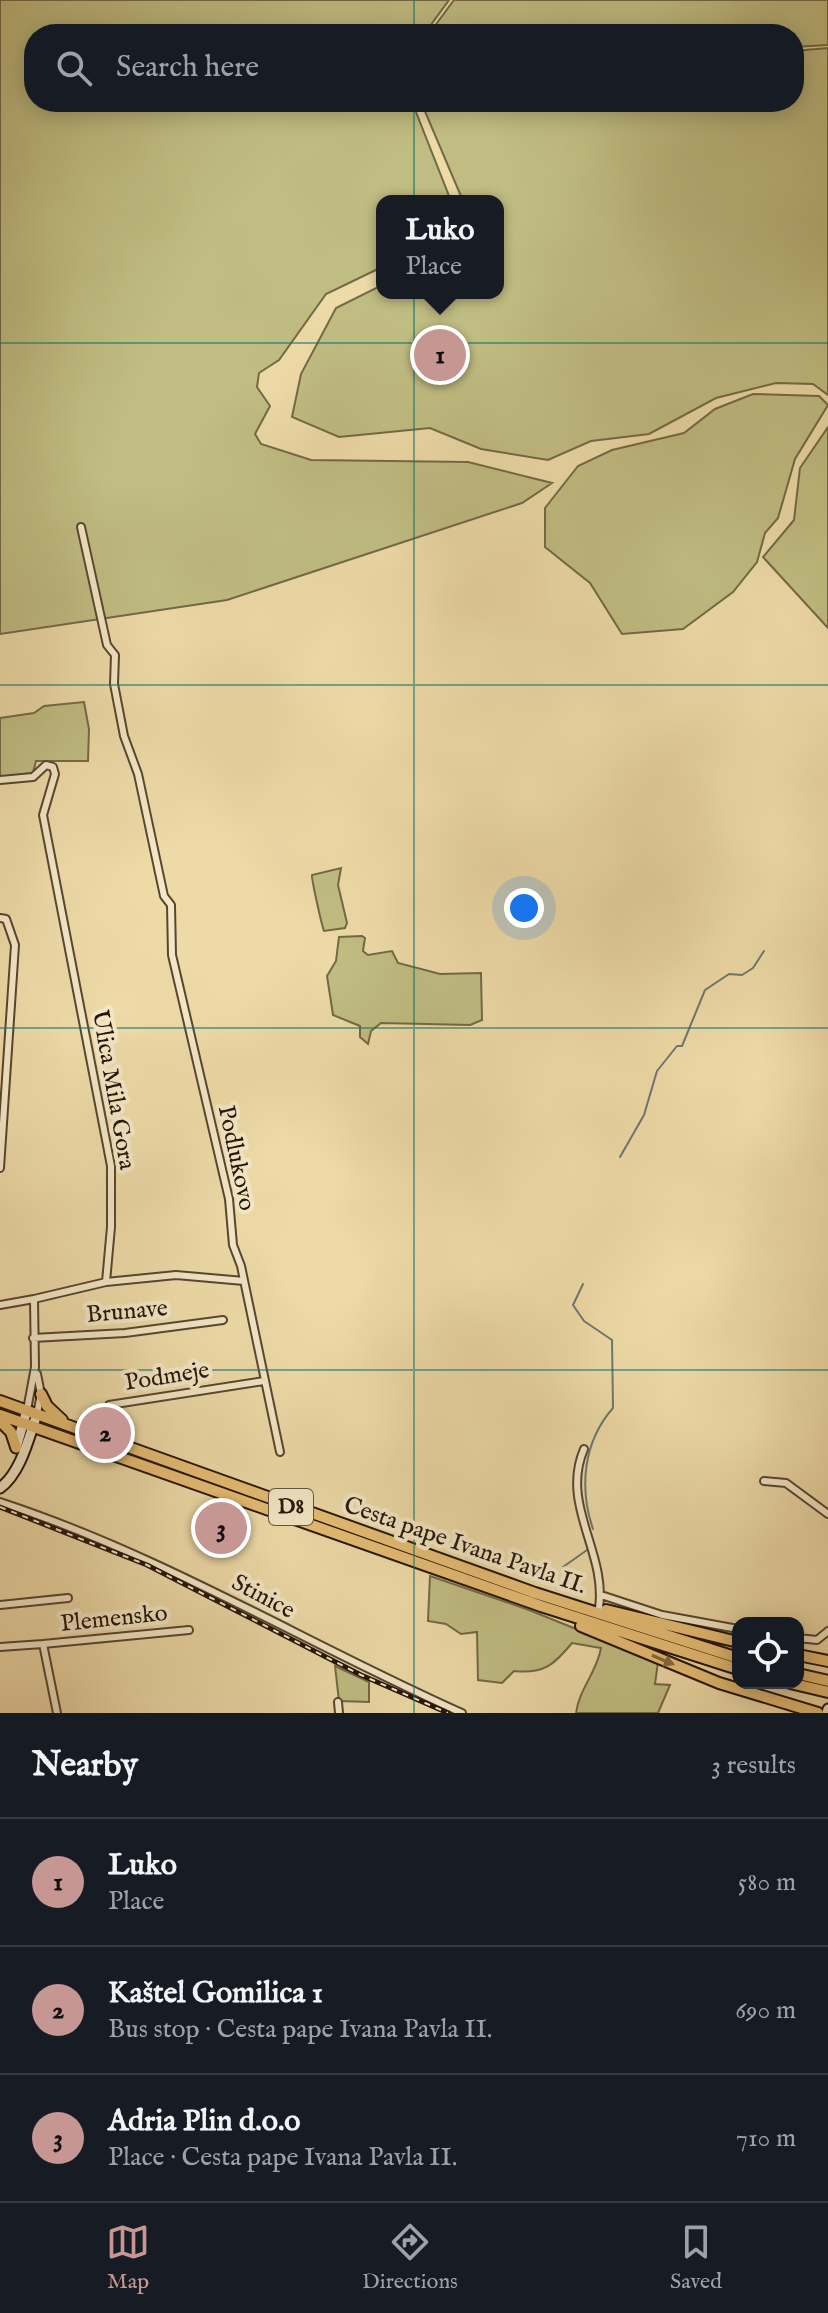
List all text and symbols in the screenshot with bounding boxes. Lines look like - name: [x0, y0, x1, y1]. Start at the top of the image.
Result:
- search box: [24, 24, 804, 112]
- icon: search: [52, 46, 96, 90]
- text: Search here: [116, 49, 259, 87]
- popup: [376, 195, 504, 299]
- text: Luko: [406, 212, 474, 250]
- text: Place: [406, 250, 462, 283]
- pin: 1: [414, 325, 466, 385]
- your location: [504, 888, 544, 928]
- street label: Ulica Mila Gora: [84, 1008, 142, 1173]
- street label: Podlukovo: [210, 1103, 262, 1213]
- street label: Brunave: [85, 1293, 169, 1331]
- street label: Podmeje: [122, 1355, 212, 1399]
- pin: 2: [79, 1403, 131, 1463]
- road number: D8: [269, 1489, 313, 1525]
- street label: Cesta pape Ivana Pavla II.: [340, 1490, 590, 1602]
- pin: 3: [195, 1498, 247, 1558]
- street label: Stinice: [226, 1567, 300, 1627]
- street label: Plemensko: [59, 1598, 169, 1640]
- map controls: [732, 1617, 804, 1689]
- button: locate: [732, 1617, 804, 1689]
- one-way arrow: [651, 1654, 675, 1667]
- text: Nearby: [32, 1744, 138, 1787]
- text: 3 results: [711, 1749, 796, 1782]
- text: Luko: [108, 1847, 177, 1885]
- text: 1: [53, 1866, 63, 1899]
- text: 580 m: [738, 1866, 796, 1899]
- text: Place: [108, 1885, 164, 1918]
- text: Kaštel Gomilica 1: [108, 1975, 323, 2013]
- text: 2: [52, 1994, 64, 2027]
- text: 690 m: [735, 1994, 796, 2027]
- text: Bus stop · Cesta pape Ivana Pavla II.: [108, 2013, 492, 2046]
- text: Adria Plin d.o.o: [108, 2103, 300, 2141]
- text: 3: [53, 2122, 63, 2155]
- text: 710 m: [736, 2122, 796, 2155]
- text: Place · Cesta pape Ivana Pavla II.: [108, 2141, 457, 2174]
- tab: Map: [106, 2220, 150, 2296]
- tab: Directions: [362, 2220, 458, 2296]
- tab: Saved: [670, 2220, 722, 2296]

